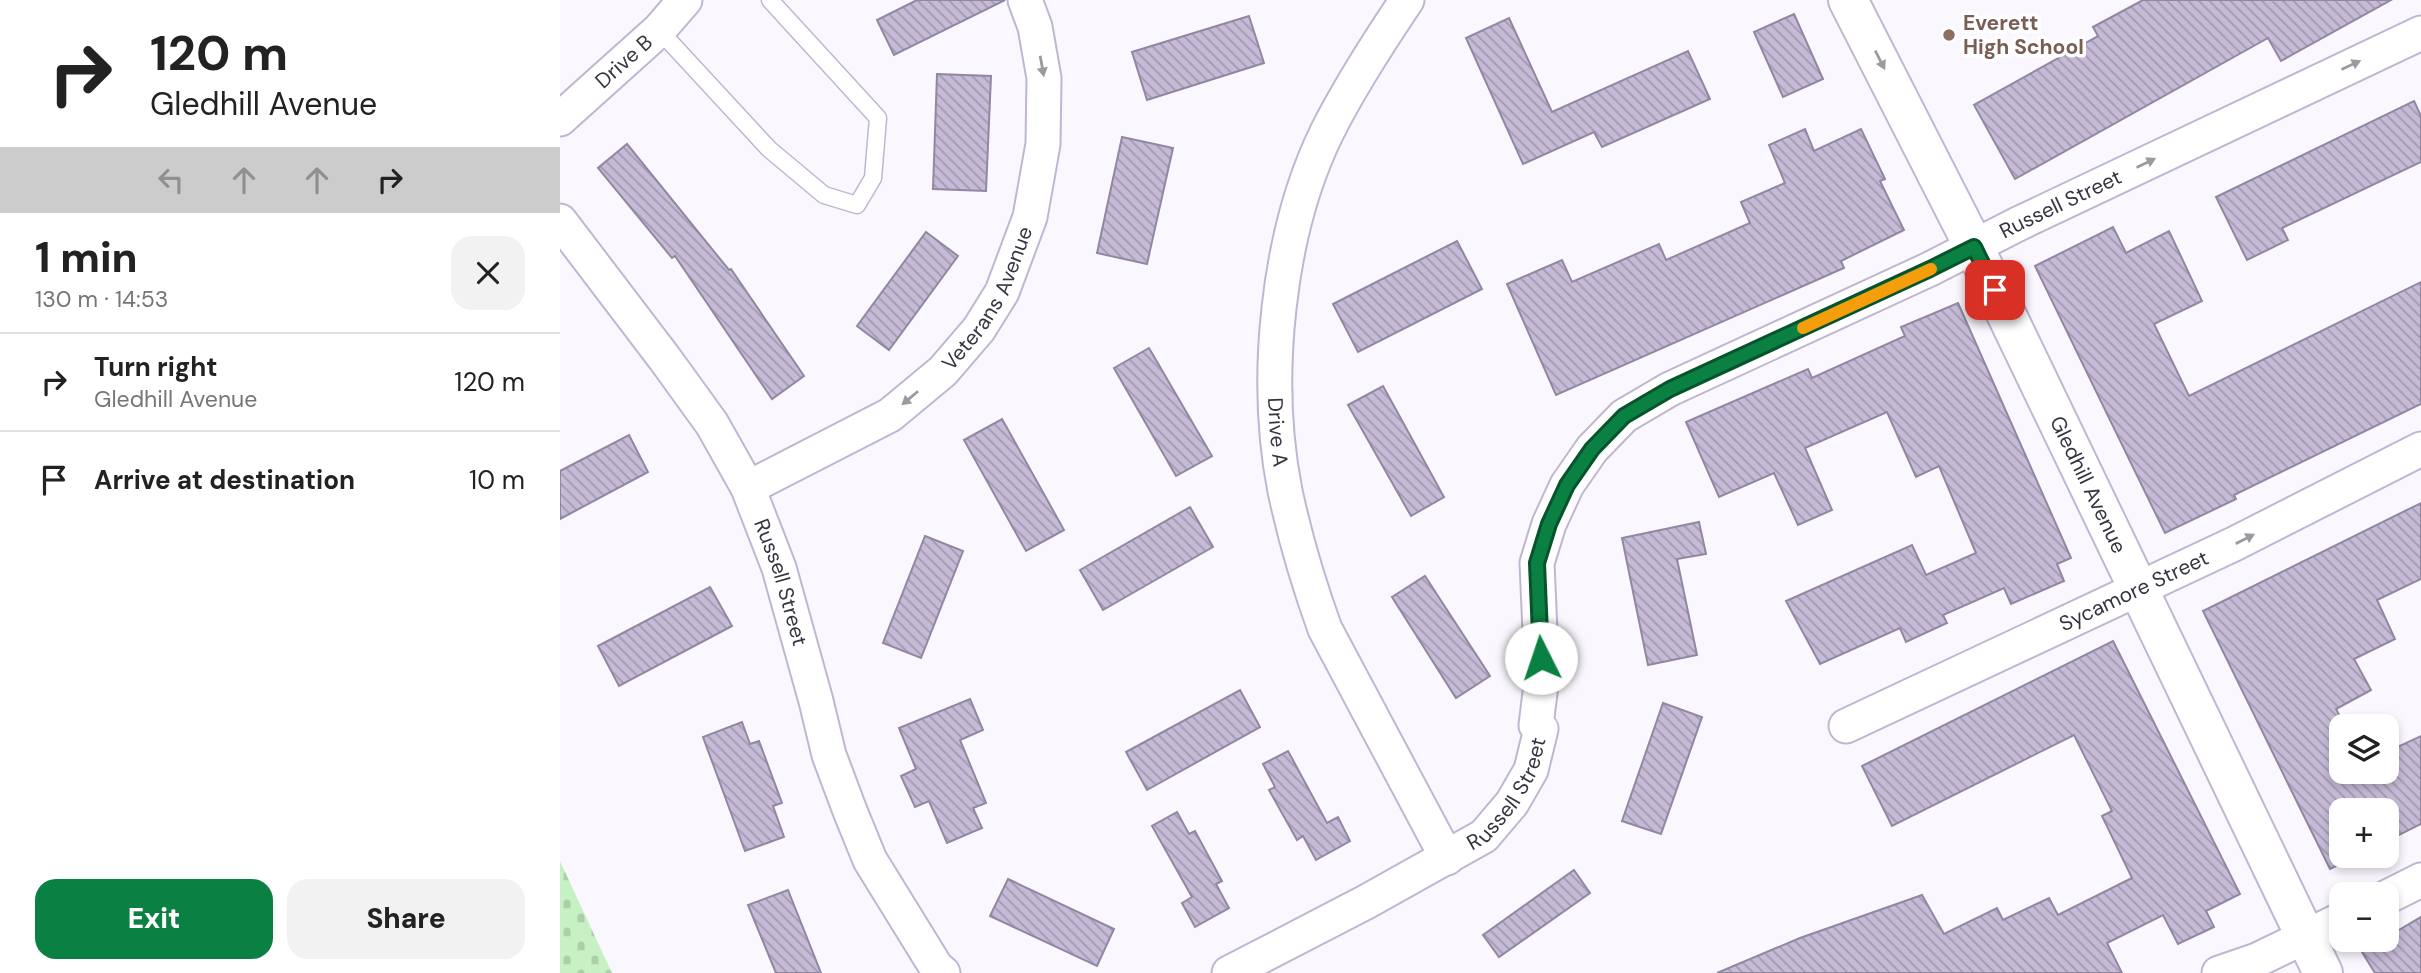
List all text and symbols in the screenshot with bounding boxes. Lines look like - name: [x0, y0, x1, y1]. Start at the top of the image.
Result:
- place label: Everett High School: [1963, 9, 2084, 61]
- text: 120 m: [150, 21, 288, 85]
- marker: Everett High School: [1941, 27, 1957, 43]
- icon: right: [35, 28, 126, 119]
- street label: Drive B: [589, 28, 659, 95]
- one-way arrow: [1874, 50, 1886, 70]
- one-way arrow: [1037, 55, 1048, 77]
- one-way arrow: [2341, 59, 2361, 71]
- text: Gledhill Avenue: [150, 83, 377, 125]
- one-way arrow: [2136, 158, 2156, 169]
- icon: left: [152, 161, 190, 199]
- icon: ahead: [225, 161, 263, 199]
- icon: ahead: [298, 161, 336, 199]
- icon: right: [371, 161, 409, 199]
- street label: Russell Street: [1995, 163, 2126, 245]
- street label: Veterans Avenue: [936, 222, 1039, 376]
- text: 1 min: [35, 230, 138, 285]
- button: close: [451, 236, 525, 310]
- pin: [1965, 260, 2025, 320]
- icon: arrive: [1976, 271, 2014, 309]
- text: 130 m · 14:53: [35, 284, 168, 314]
- text: Turn right: [94, 350, 218, 384]
- icon: right: [35, 363, 73, 401]
- text: 120 m: [454, 365, 525, 399]
- text: Gledhill Avenue: [94, 384, 257, 414]
- one-way arrow: [901, 391, 919, 406]
- street label: Drive A: [1261, 397, 1295, 468]
- street label: Gledhill Avenue: [2043, 411, 2133, 558]
- icon: arrive: [35, 461, 73, 499]
- text: Arrive at destination: [94, 463, 355, 497]
- text: 10 m: [469, 463, 525, 497]
- street label: Russell Street: [747, 515, 814, 649]
- one-way arrow: [2235, 533, 2255, 544]
- street label: Sycamore Street: [2055, 544, 2213, 638]
- position arrow: [1504, 621, 1578, 695]
- map controls: [2329, 714, 2399, 952]
- button: layers: [2329, 714, 2399, 784]
- street label: Russell Street: [1462, 734, 1552, 857]
- button: +: [2329, 798, 2399, 868]
- button: Exit: [35, 879, 273, 959]
- button: Share: [287, 879, 525, 959]
- button: −: [2329, 882, 2399, 952]

